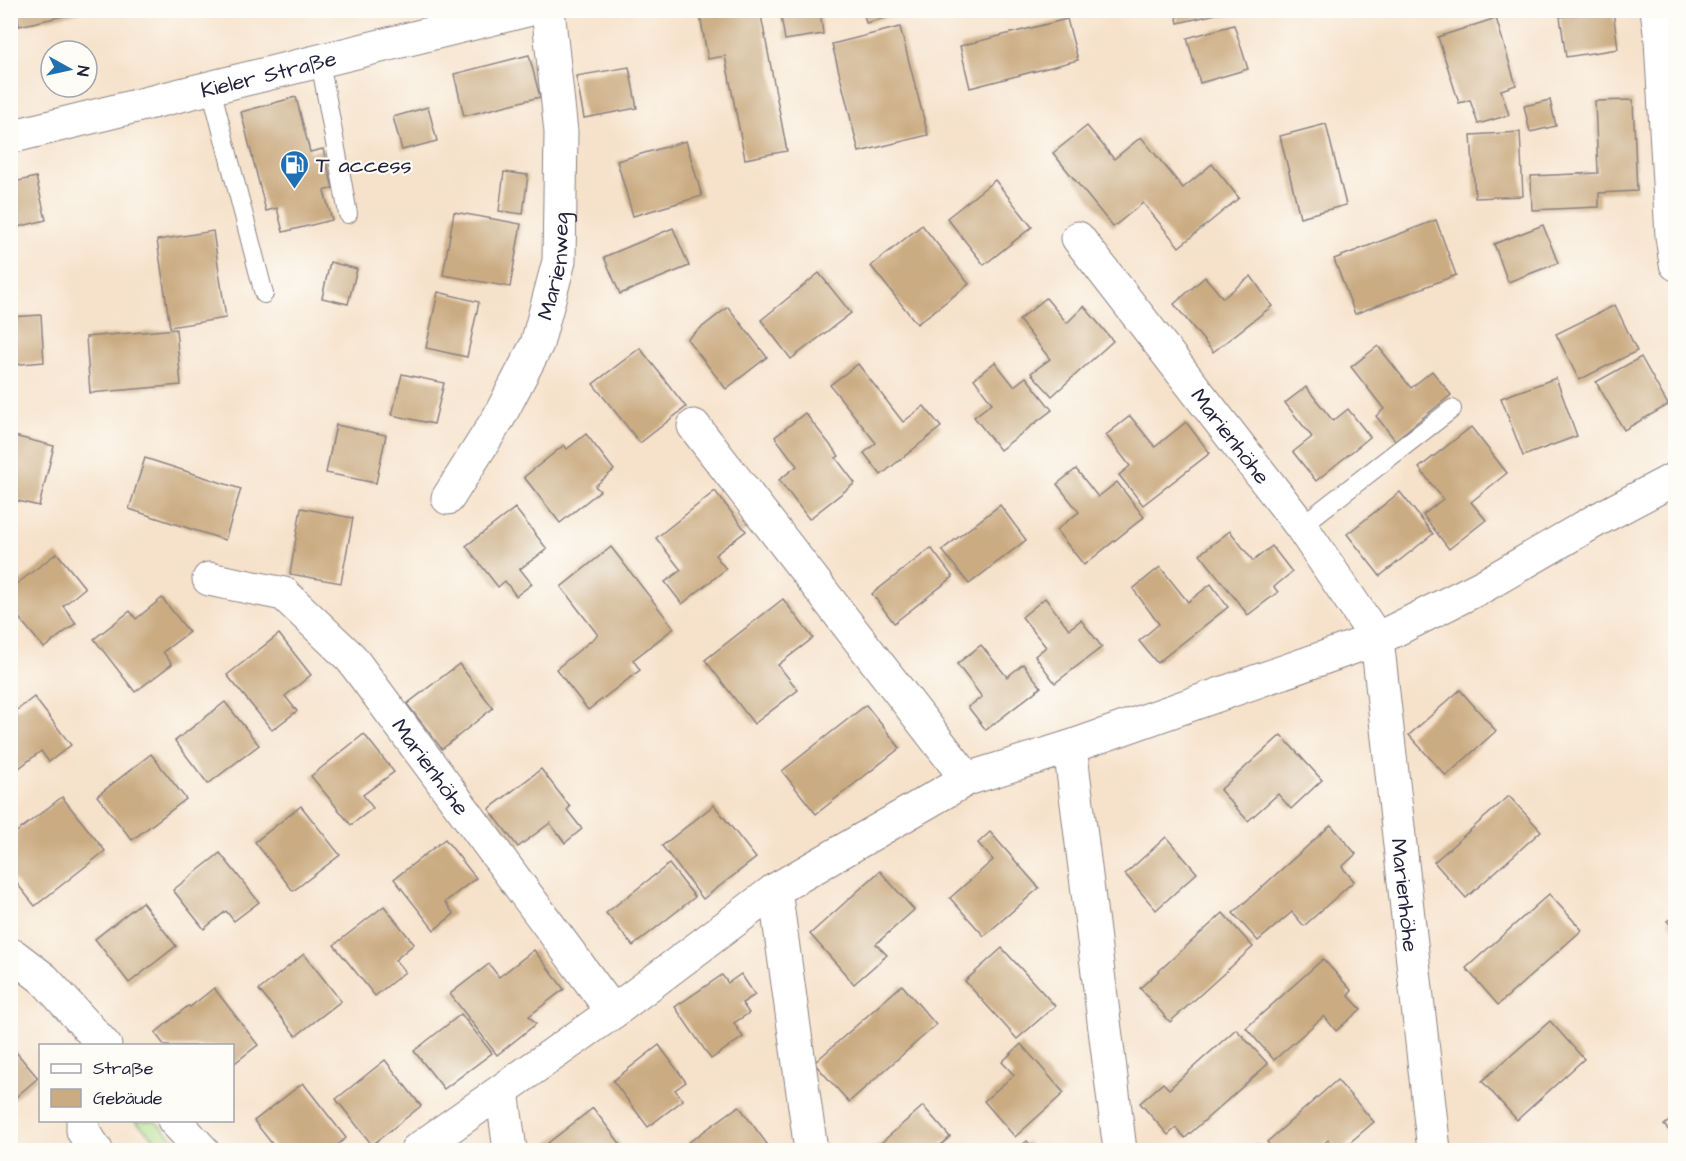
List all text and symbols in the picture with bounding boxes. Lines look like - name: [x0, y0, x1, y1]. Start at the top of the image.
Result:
- north arrow: [39, 39, 99, 99]
- street label: Kieler Straße: [198, 43, 340, 107]
- text: N: [71, 64, 94, 77]
- fuel station icon: T access: [279, 148, 311, 190]
- place label: T access: [316, 150, 412, 181]
- street label: Marienweg: [530, 212, 578, 324]
- street label: Marienhöhe: [1183, 382, 1277, 491]
- street label: Marienhöhe: [384, 712, 476, 822]
- street label: Marienhöhe: [1382, 837, 1426, 954]
- legend: [39, 1044, 234, 1122]
- text: Straße: [93, 1056, 154, 1081]
- text: Gebäude: [93, 1086, 163, 1111]

